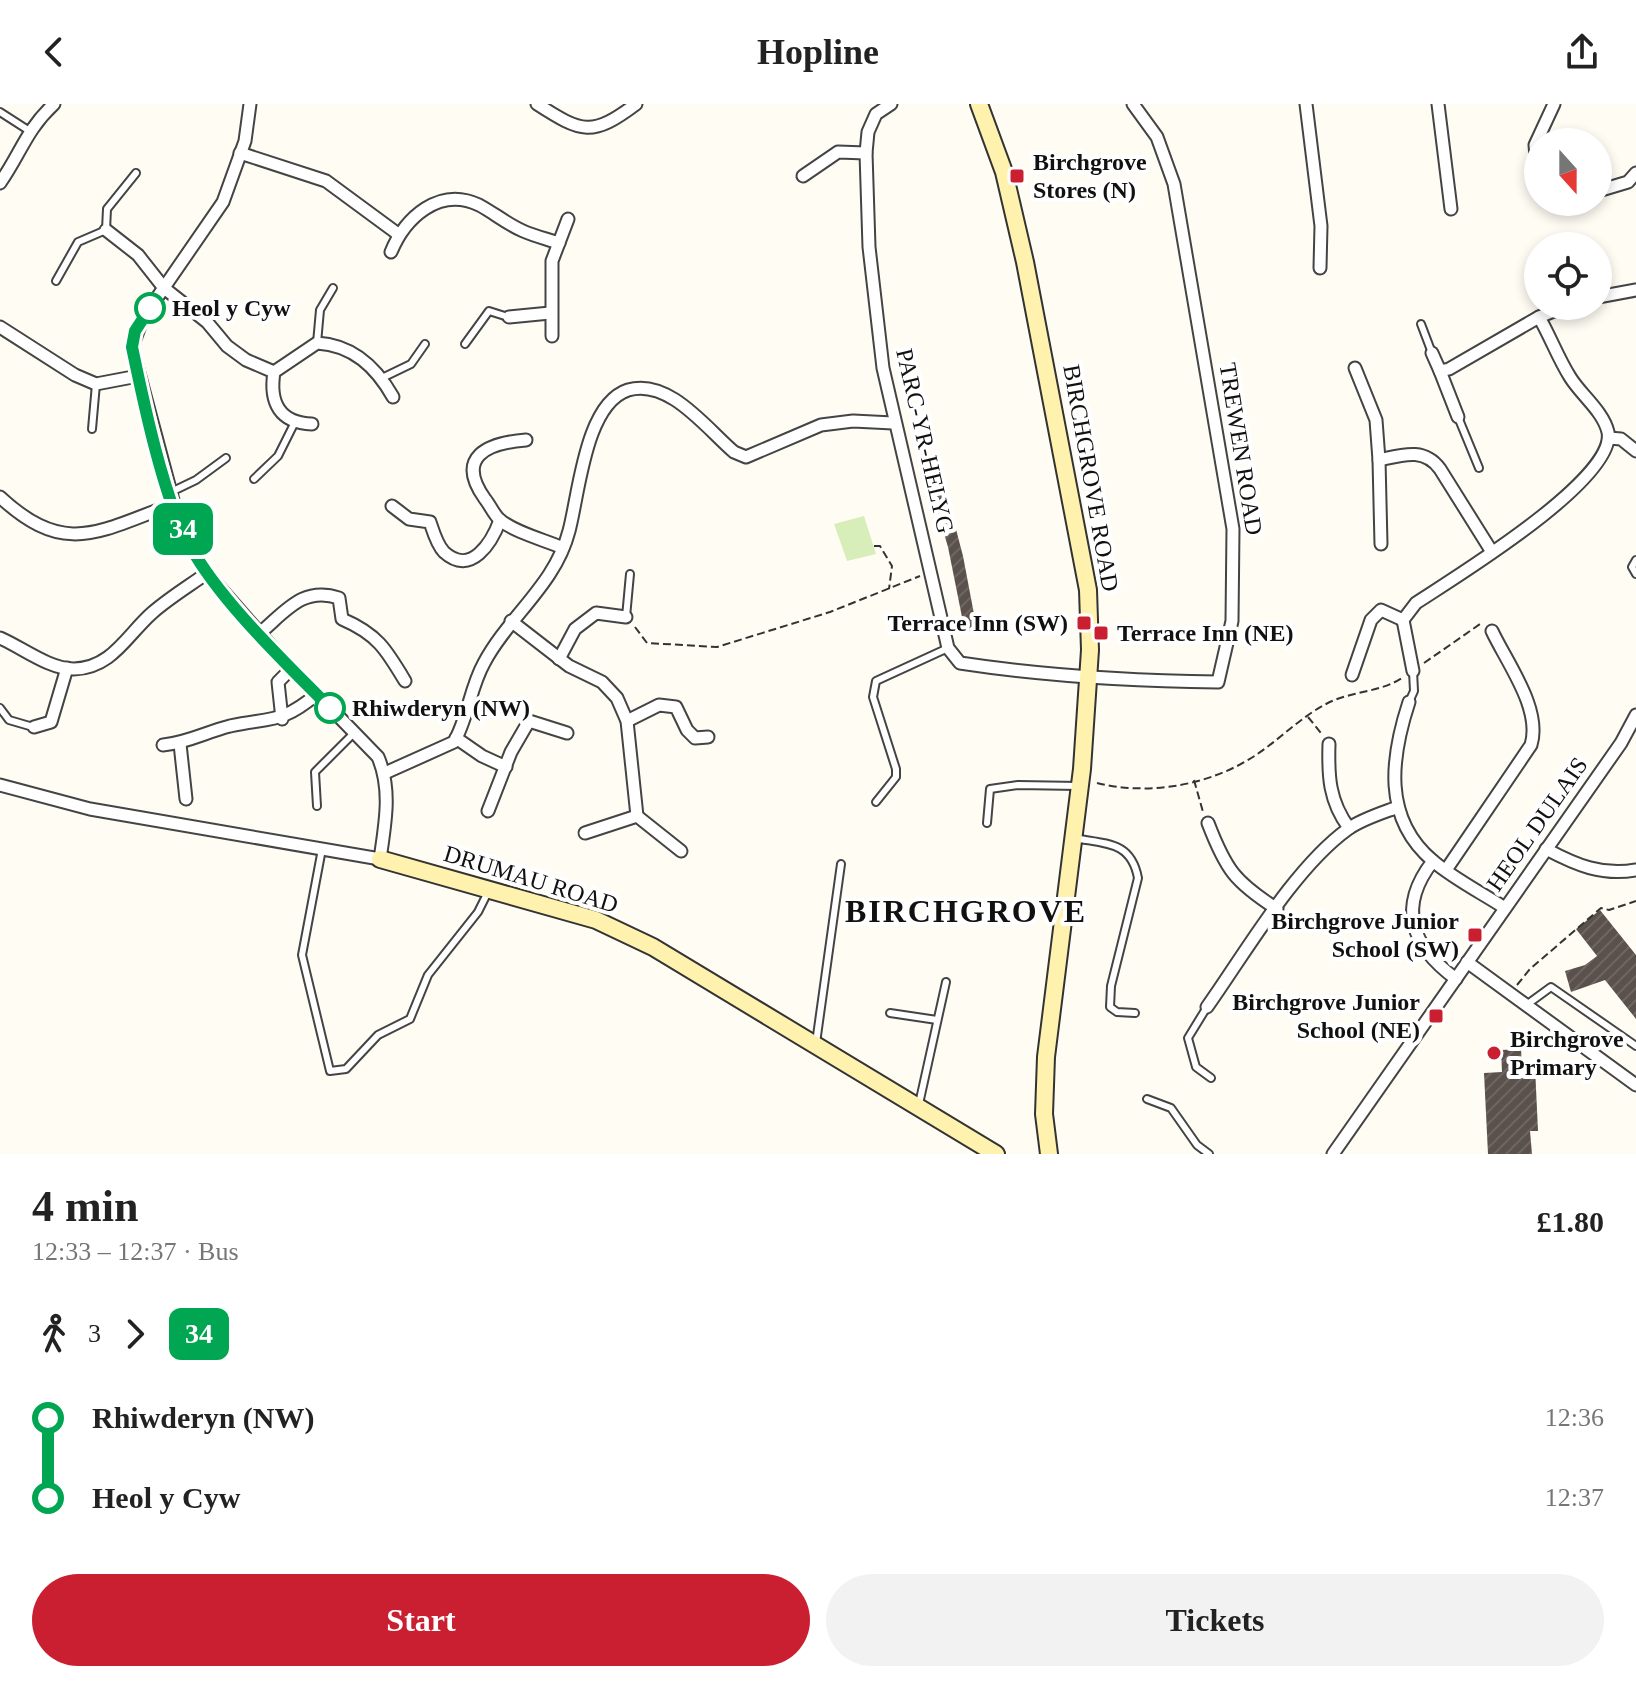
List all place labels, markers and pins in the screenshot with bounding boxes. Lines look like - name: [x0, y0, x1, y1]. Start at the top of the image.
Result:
- place label: Birchgrove Stores (N): [1033, 149, 1147, 203]
- marker: Birchgrove Stores (N): [1008, 167, 1026, 185]
- marker: Heol y Cyw: [135, 293, 165, 323]
- place label: Heol y Cyw: [172, 295, 291, 321]
- place label: Terrace Inn (SW): [888, 610, 1068, 636]
- marker: Terrace Inn (SW): [1075, 614, 1093, 632]
- place label: Terrace Inn (NE): [1117, 620, 1293, 646]
- marker: Terrace Inn (NE): [1092, 624, 1110, 642]
- marker: Rhiwderyn (NW): [315, 693, 345, 723]
- place label: Rhiwderyn (NW): [352, 695, 530, 721]
- place label: Birchgrove Junior School (SW): [1271, 908, 1459, 962]
- marker: Birchgrove Junior School (SW): [1466, 926, 1484, 944]
- place label: Birchgrove Junior School (NE): [1232, 989, 1420, 1043]
- marker: Birchgrove Junior School (NE): [1427, 1007, 1445, 1025]
- place label: Birchgrove Primary: [1510, 1026, 1624, 1080]
- marker: Birchgrove Primary: [1485, 1044, 1503, 1062]

